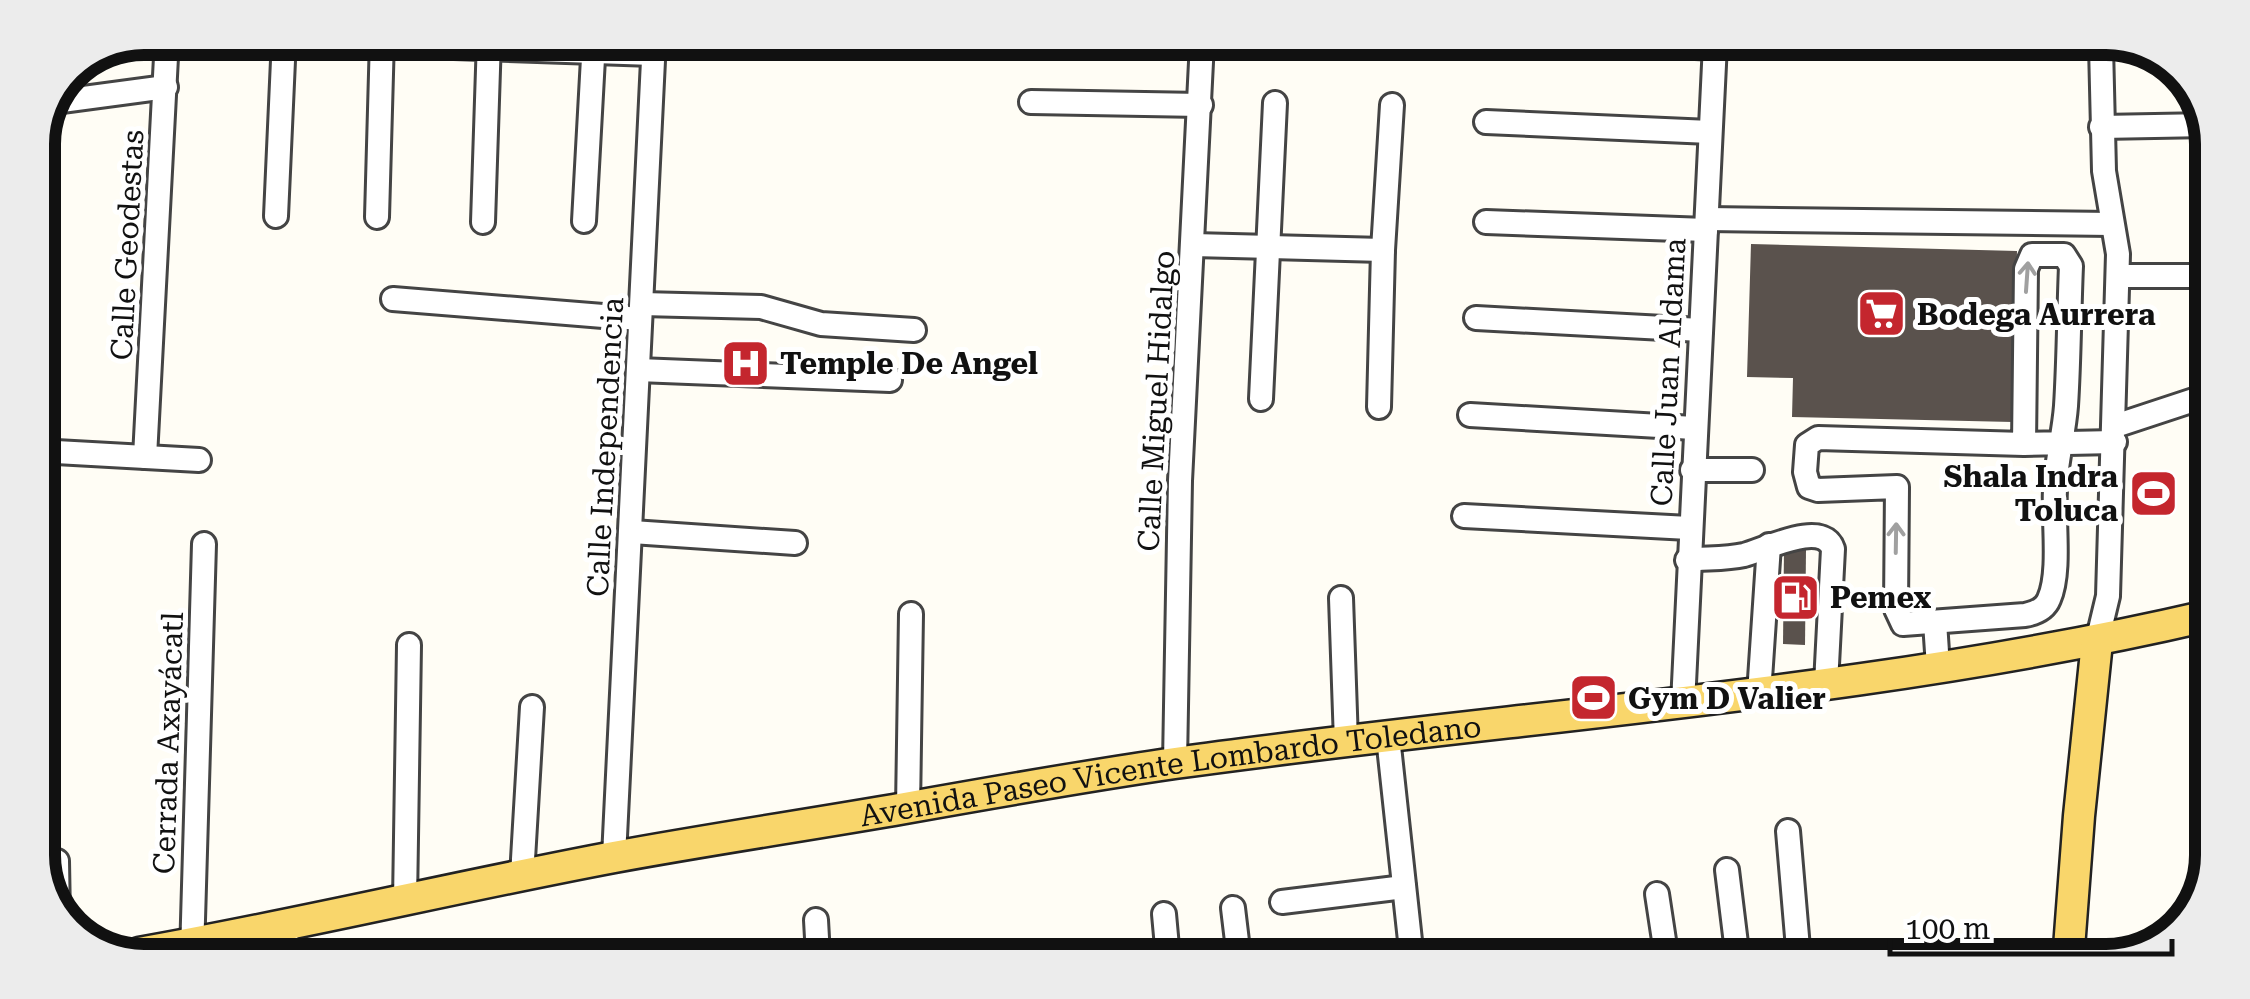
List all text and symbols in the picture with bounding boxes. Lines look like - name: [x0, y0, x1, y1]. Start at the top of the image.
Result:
- street label: Calle Geodestas: [103, 129, 151, 361]
- street label: Calle Juan Aldama: [1643, 237, 1693, 507]
- street label: Calle Miguel Hidalgo: [1131, 250, 1181, 552]
- one-way arrow: [2018, 261, 2037, 293]
- supermarket icon: Bodega Aurrera: [1856, 288, 1908, 340]
- street label: Calle Independencia: [580, 296, 630, 598]
- place label: Bodega Aurrera: [1917, 297, 2156, 332]
- hospital icon: Temple De Angel: [719, 337, 771, 389]
- place label: Temple De Angel: [780, 346, 1038, 381]
- place label: Shala Indra Toluca: [1944, 459, 2118, 528]
- sports icon: Shala Indra Toluca: [2127, 467, 2179, 519]
- one-way arrow: [1886, 522, 1906, 554]
- fuel station icon: Pemex: [1769, 571, 1821, 623]
- place label: Pemex: [1830, 580, 1932, 615]
- street label: Cerrada Axayácatl: [146, 611, 190, 875]
- sports icon: Gym D Valier: [1567, 672, 1619, 724]
- place label: Gym D Valier: [1628, 681, 1826, 716]
- street label: Avenida Paseo Vicente Lombardo Toledano: [857, 708, 1483, 833]
- scale bar: [1890, 894, 2172, 956]
- text: 100 m: [1905, 911, 1990, 946]

